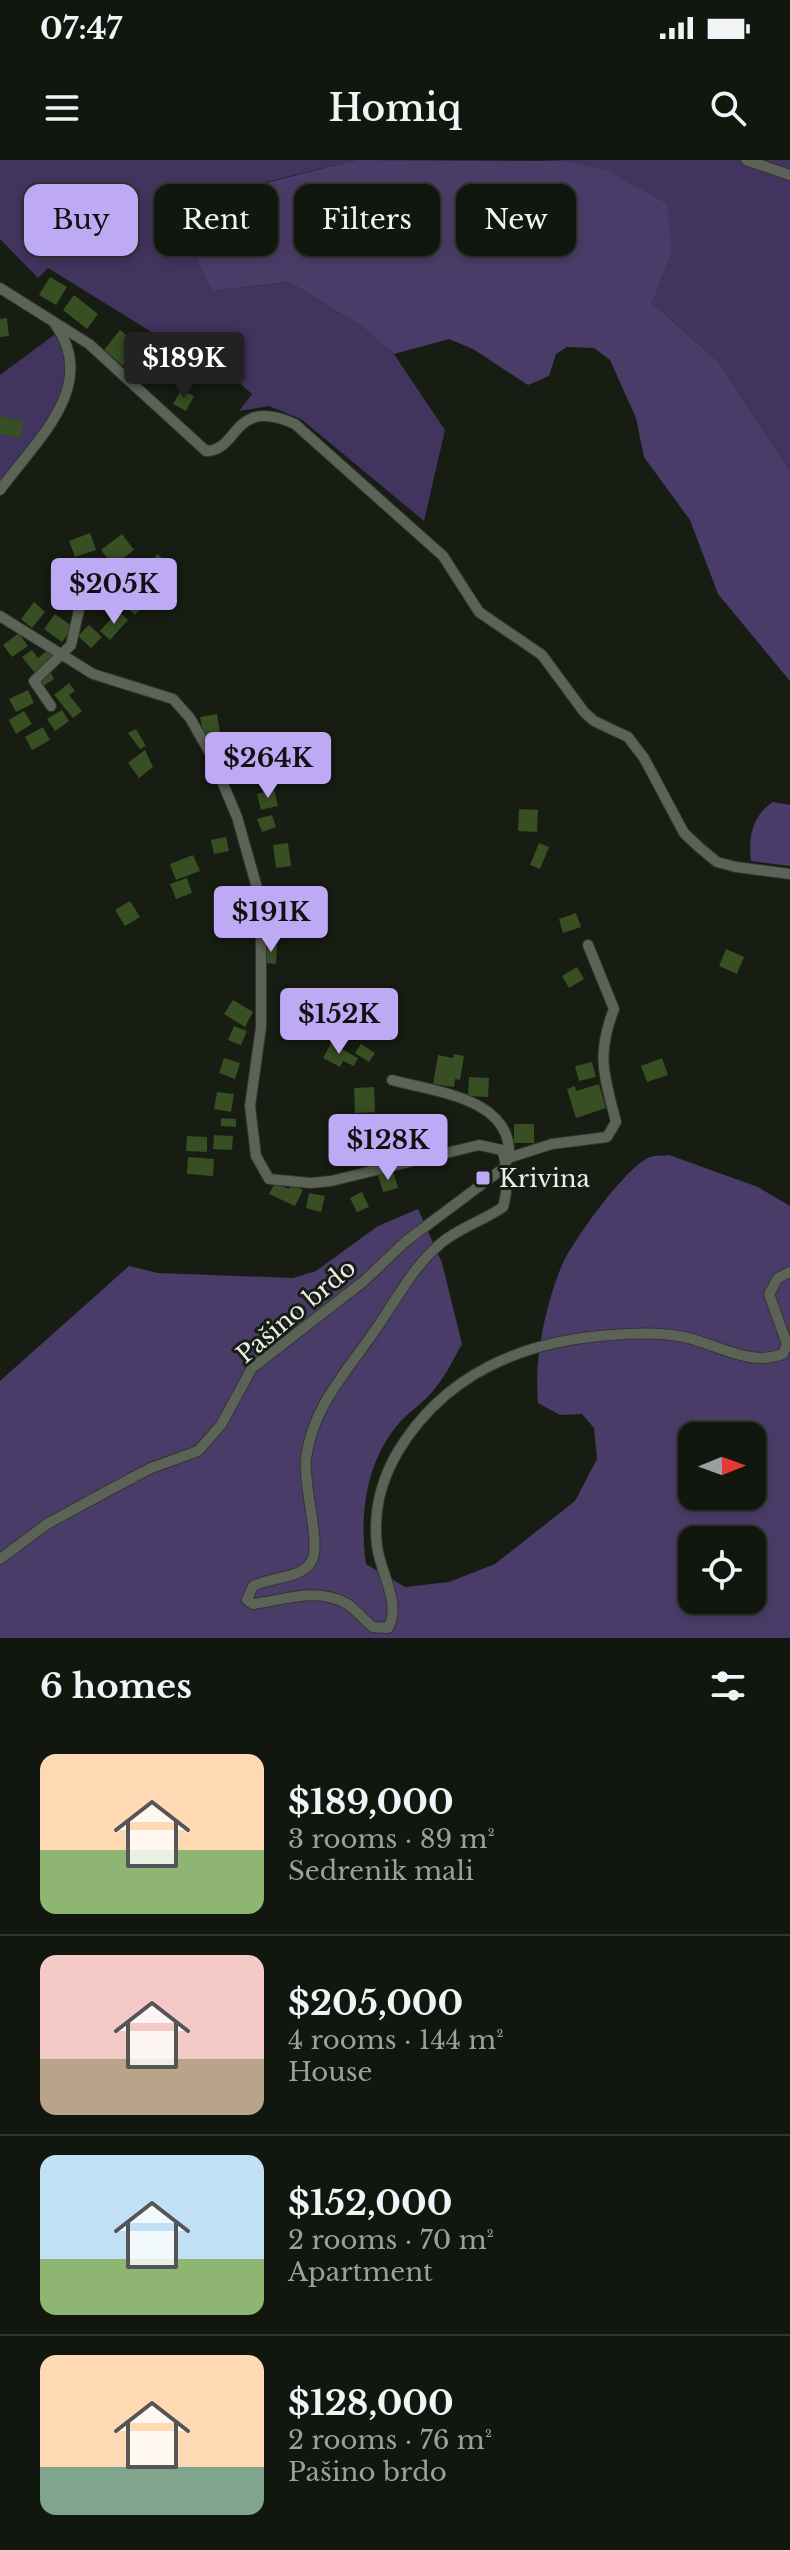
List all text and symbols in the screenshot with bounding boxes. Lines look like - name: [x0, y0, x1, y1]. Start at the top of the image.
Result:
- text: 07:47: [40, 10, 122, 47]
- icon: menu: [40, 86, 84, 130]
- text: Homiq: [329, 86, 461, 131]
- icon: search: [706, 86, 750, 130]
- chip: Buy: [24, 184, 138, 256]
- chip: Rent: [154, 184, 278, 256]
- chip: Filters: [294, 184, 440, 256]
- chip: New: [456, 184, 576, 256]
- pin: $189K: [128, 332, 240, 400]
- text: $189K: [142, 342, 226, 374]
- pin: $205K: [58, 558, 170, 626]
- text: $205K: [69, 568, 159, 600]
- pin: $264K: [212, 732, 324, 800]
- text: $264K: [223, 742, 313, 774]
- pin: $191K: [215, 886, 327, 954]
- text: $191K: [232, 896, 310, 928]
- pin: $152K: [283, 988, 395, 1056]
- text: $152K: [298, 998, 380, 1030]
- pin: $128K: [332, 1114, 444, 1182]
- text: $128K: [347, 1124, 429, 1156]
- place label: Krivina: [499, 1164, 591, 1193]
- marker: Krivina: [474, 1169, 492, 1187]
- street label: Pašino brdo: [231, 1253, 361, 1369]
- north arrow: [678, 1422, 766, 1510]
- map controls: [678, 1422, 766, 1614]
- button: locate: [678, 1526, 766, 1614]
- icon: filters: [706, 1664, 750, 1708]
- text: 6 homes: [40, 1665, 192, 1707]
- text: $189,000: [288, 1781, 454, 1823]
- icon: home: [104, 1786, 200, 1882]
- text: 3 rooms · 89 m²: [288, 1823, 495, 1855]
- text: Sedrenik mali: [288, 1855, 474, 1887]
- text: $205,000: [288, 1982, 463, 2024]
- icon: home: [104, 1987, 200, 2083]
- text: 4 rooms · 144 m²: [288, 2024, 504, 2056]
- text: House: [288, 2056, 372, 2088]
- text: $152,000: [288, 2182, 452, 2224]
- icon: home: [104, 2187, 200, 2283]
- text: 2 rooms · 70 m²: [288, 2224, 494, 2256]
- text: Apartment: [288, 2256, 433, 2288]
- text: $128,000: [288, 2382, 454, 2424]
- icon: home: [104, 2387, 200, 2483]
- text: 2 rooms · 76 m²: [288, 2424, 492, 2456]
- text: Pašino brdo: [288, 2456, 447, 2488]

